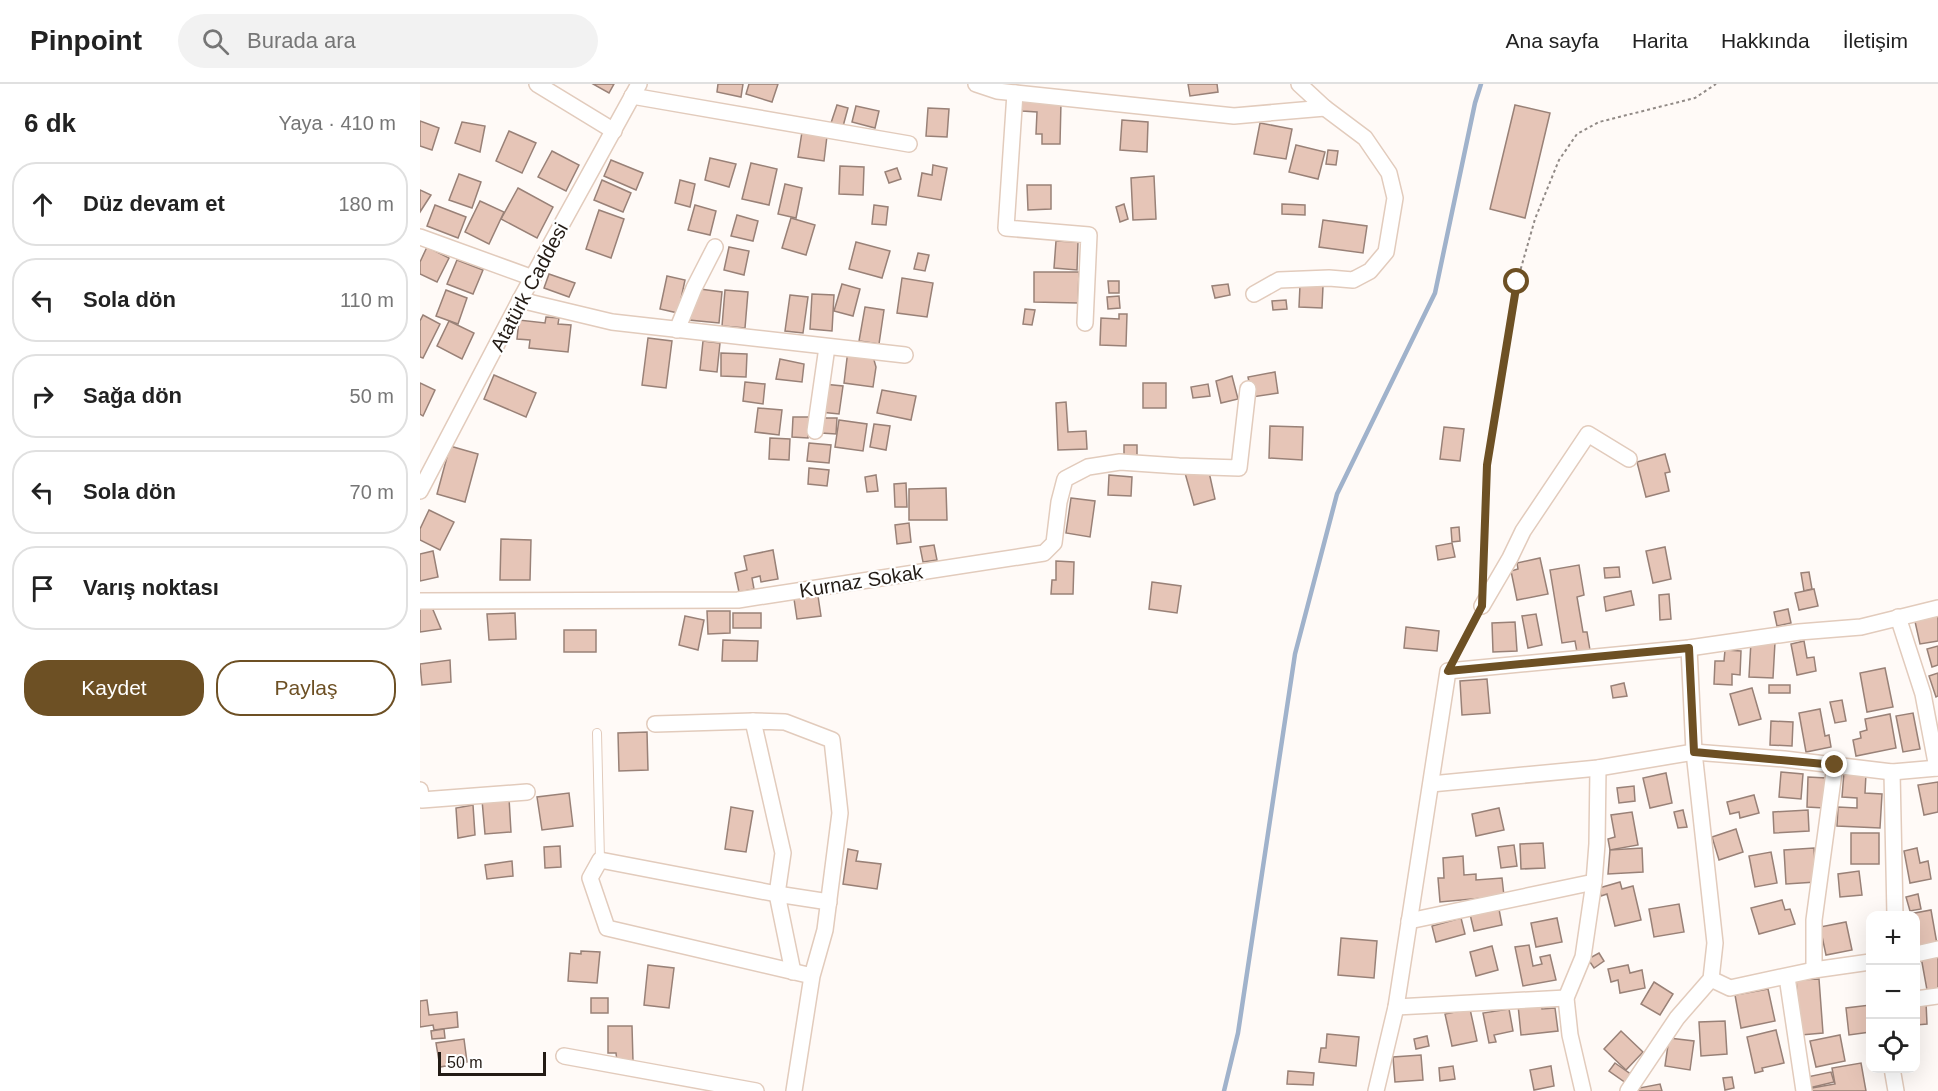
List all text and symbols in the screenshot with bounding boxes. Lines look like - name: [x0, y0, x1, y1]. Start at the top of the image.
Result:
- search box: [178, 14, 598, 68]
- text: Pinpoint: [30, 25, 142, 56]
- icon: search: [199, 25, 232, 58]
- text: Burada ara: [247, 28, 356, 53]
- text: Ana sayfa: [1506, 29, 1599, 52]
- text: Harita: [1632, 29, 1688, 52]
- text: Hakkında: [1721, 29, 1810, 52]
- text: İletişim: [1843, 29, 1908, 52]
- text: 6 dk: [24, 108, 76, 138]
- text: Yaya · 410 m: [279, 112, 396, 134]
- icon: ahead: [26, 188, 59, 221]
- text: Düz devam et: [83, 191, 225, 216]
- text: 180 m: [338, 193, 394, 215]
- street label: Atatürk Caddesi: [486, 219, 572, 355]
- route start: [1503, 268, 1529, 294]
- icon: left: [26, 284, 59, 317]
- text: Sola dön: [83, 287, 176, 312]
- text: 110 m: [340, 289, 394, 311]
- icon: right: [26, 380, 59, 413]
- text: Sağa dön: [83, 383, 182, 408]
- text: 50 m: [350, 385, 394, 407]
- icon: left: [26, 476, 59, 509]
- text: Sola dön: [83, 479, 176, 504]
- text: 70 m: [350, 481, 394, 503]
- street label: Kurnaz Sokak: [798, 560, 925, 602]
- icon: arrive: [26, 572, 59, 605]
- text: Varış noktası: [83, 575, 219, 600]
- button: Kaydet: [24, 660, 204, 716]
- button: Paylaş: [216, 660, 396, 716]
- route end: [1821, 751, 1847, 777]
- map controls: [1866, 911, 1920, 1073]
- button: +: [1866, 911, 1920, 965]
- button: −: [1866, 965, 1920, 1019]
- button: locate: [1866, 1019, 1920, 1073]
- scale bar: [438, 1049, 546, 1076]
- text: 50 m: [447, 1054, 483, 1071]

